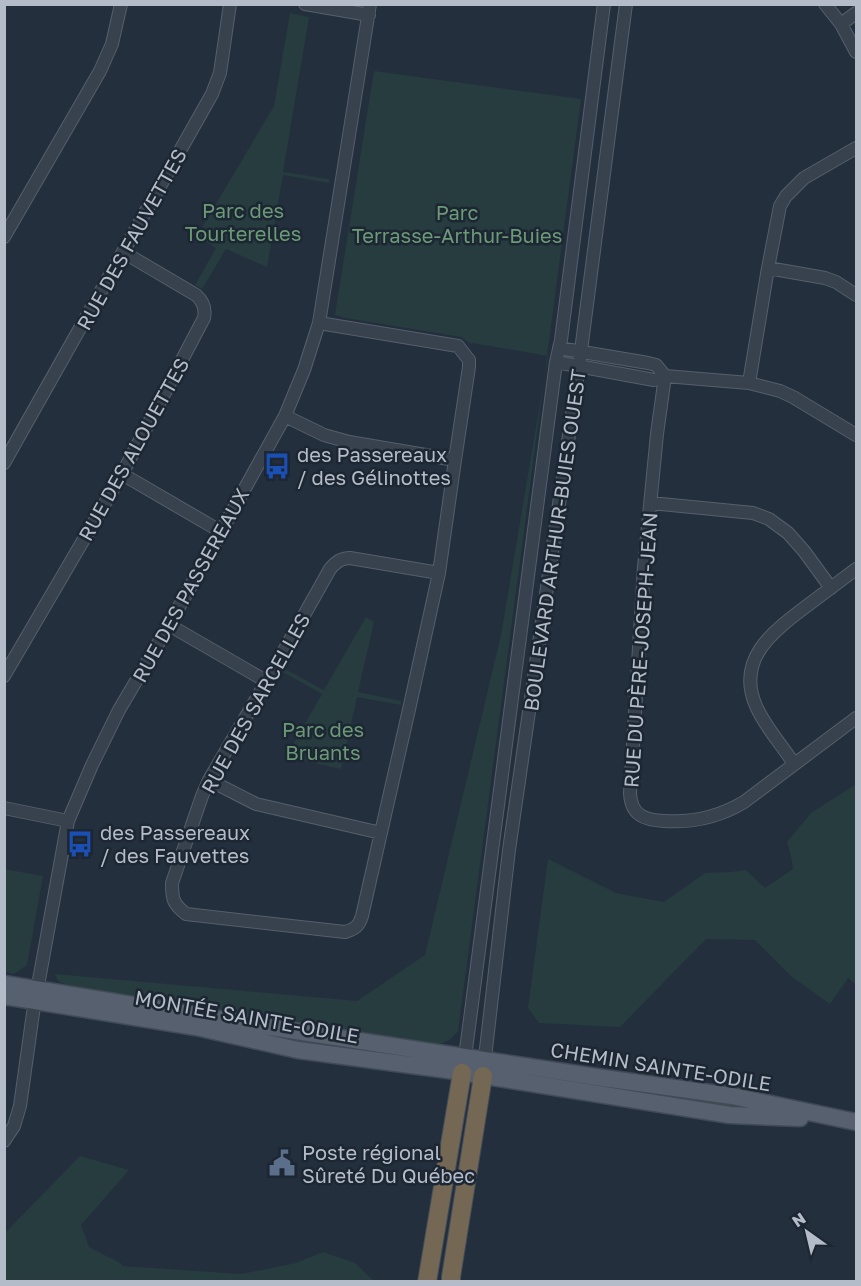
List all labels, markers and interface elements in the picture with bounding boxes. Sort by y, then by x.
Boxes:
street label: RUE DES FAUVETTES [71,144,191,334]
park label: Parc des Tourterelles [185,198,301,245]
park label: Parc Terrasse-Arthur-Buies [352,200,562,247]
street label: RUE DES ALOUETTES [73,353,193,545]
street label: BOULEVARD ARTHUR-BUIES OUEST [518,367,590,713]
place label: des Passereaux / des Gélinottes [297,442,451,489]
bus stop icon: des Passereaux / des Gélinottes [262,451,292,481]
street label: RUE DES PASSEREAUX [127,484,253,686]
street label: RUE DU PÈRE-JOSEPH-JEAN [618,511,662,789]
street label: RUE DES SARCELLES [195,609,315,797]
park label: Parc des Bruants [282,717,364,764]
place label: des Passereaux / des Fauvettes [100,820,250,867]
bus stop icon: des Passereaux / des Fauvettes [65,829,95,859]
street label: MONTÉE SAINTE-ODILE [133,984,361,1048]
street label: CHEMIN SAINTE-ODILE [549,1037,773,1095]
place label: Poste régional Sûreté Du Québec [302,1140,475,1187]
public building icon: Poste régional Sûreté Du Québec [267,1148,297,1178]
north arrow [777,1202,837,1262]
text: N [788,1208,809,1231]

